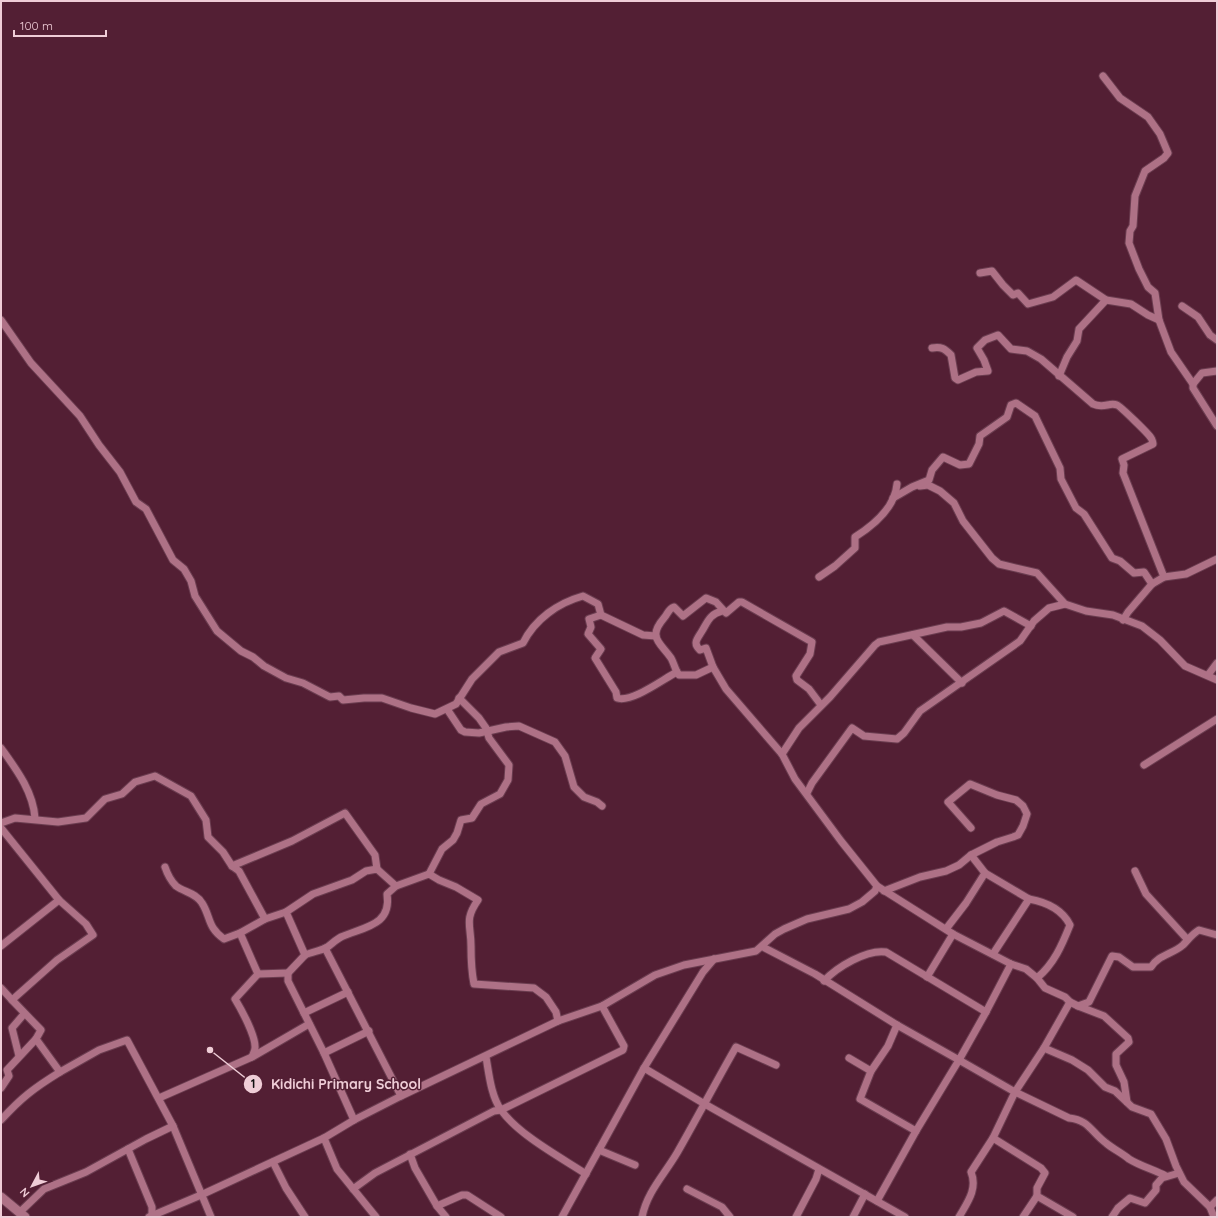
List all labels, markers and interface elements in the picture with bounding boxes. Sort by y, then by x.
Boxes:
scale bar [14,12,106,38]
text: 100 m [20,18,53,33]
callout: Kidichi Primary School [243,1071,429,1097]
text: Kidichi Primary School [271,1075,421,1093]
text: 1 [251,1076,255,1091]
north arrow [12,1166,52,1206]
text: N [17,1185,32,1200]

